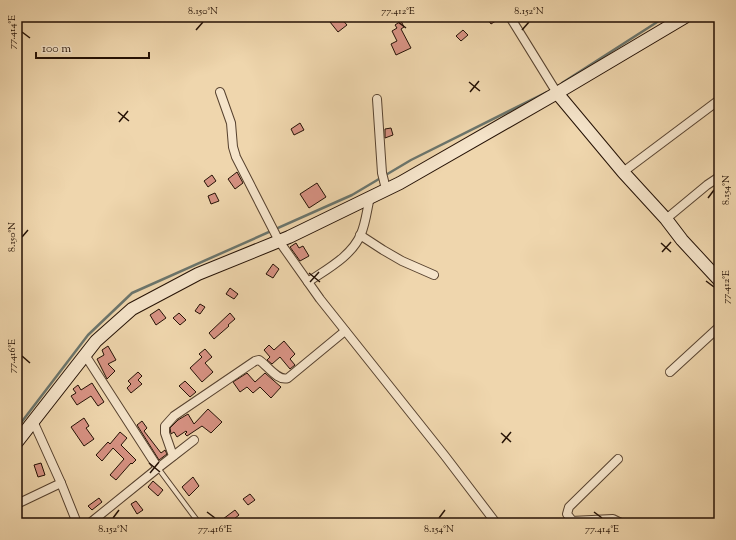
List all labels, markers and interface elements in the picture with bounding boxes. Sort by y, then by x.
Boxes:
text: 8.150°N [188,4,218,19]
text: 77.412°E [381,4,415,19]
text: 8.152°N [514,4,544,19]
text: 77.414°E [5,15,20,49]
scale bar [36,34,149,60]
text: 100 m [42,40,71,58]
text: 8.154°N [719,175,734,205]
text: 8.150°N [5,222,20,252]
text: 77.412°E [719,270,734,304]
text: 77.416°E [5,339,20,373]
text: 8.152°N [98,522,128,537]
text: 77.416°E [198,522,232,537]
text: 8.154°N [424,522,454,537]
text: 77.414°E [585,522,619,537]

